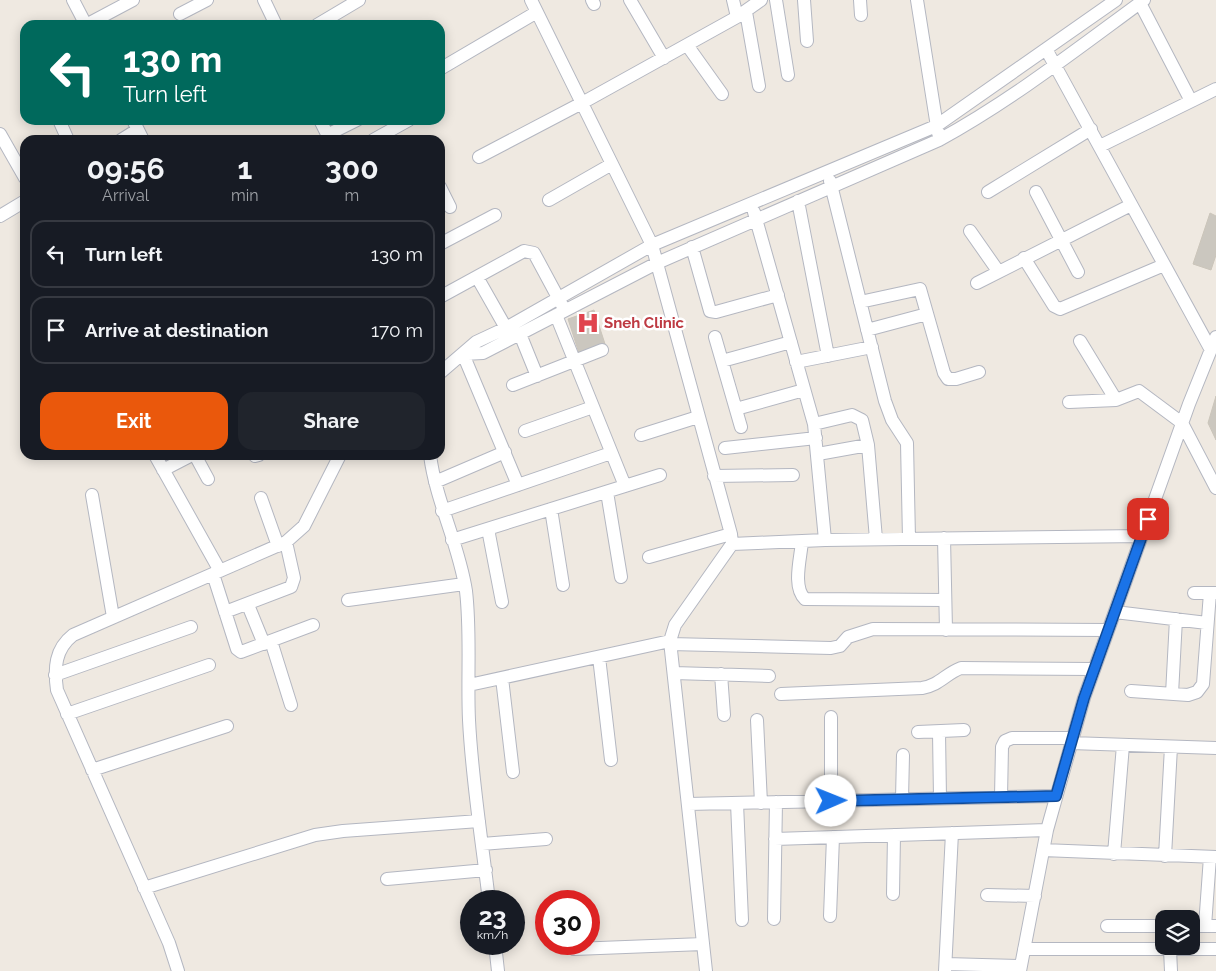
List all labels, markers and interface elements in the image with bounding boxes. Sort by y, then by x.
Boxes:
text: 130 m [123,39,222,80]
icon: left [40,40,105,105]
text: Turn left [123,81,207,107]
text: 09:56 [86,151,165,186]
text: 1 [237,151,252,186]
text: 300 [325,151,379,186]
text: Arrival [102,186,149,205]
text: min [231,186,259,205]
text: m [344,186,359,205]
icon: left [42,240,70,268]
text: Turn left [85,243,162,265]
text: 130 m [371,243,423,265]
hospital icon: Sneh Clinic [575,310,601,336]
place label: Sneh Clinic [604,314,685,332]
icon: arrive [42,316,70,344]
text: Arrive at destination [85,319,269,341]
text: 170 m [371,319,423,341]
button: Exit [40,392,228,450]
button: Share [238,392,425,450]
pin [1127,498,1169,540]
icon: arrive [1134,505,1162,533]
position arrow [804,774,856,826]
speed limit sign: 30 [535,890,600,955]
text: 23 [478,901,507,931]
map controls [1155,910,1200,955]
button: layers [1155,910,1200,955]
text: km/h [477,928,508,942]

